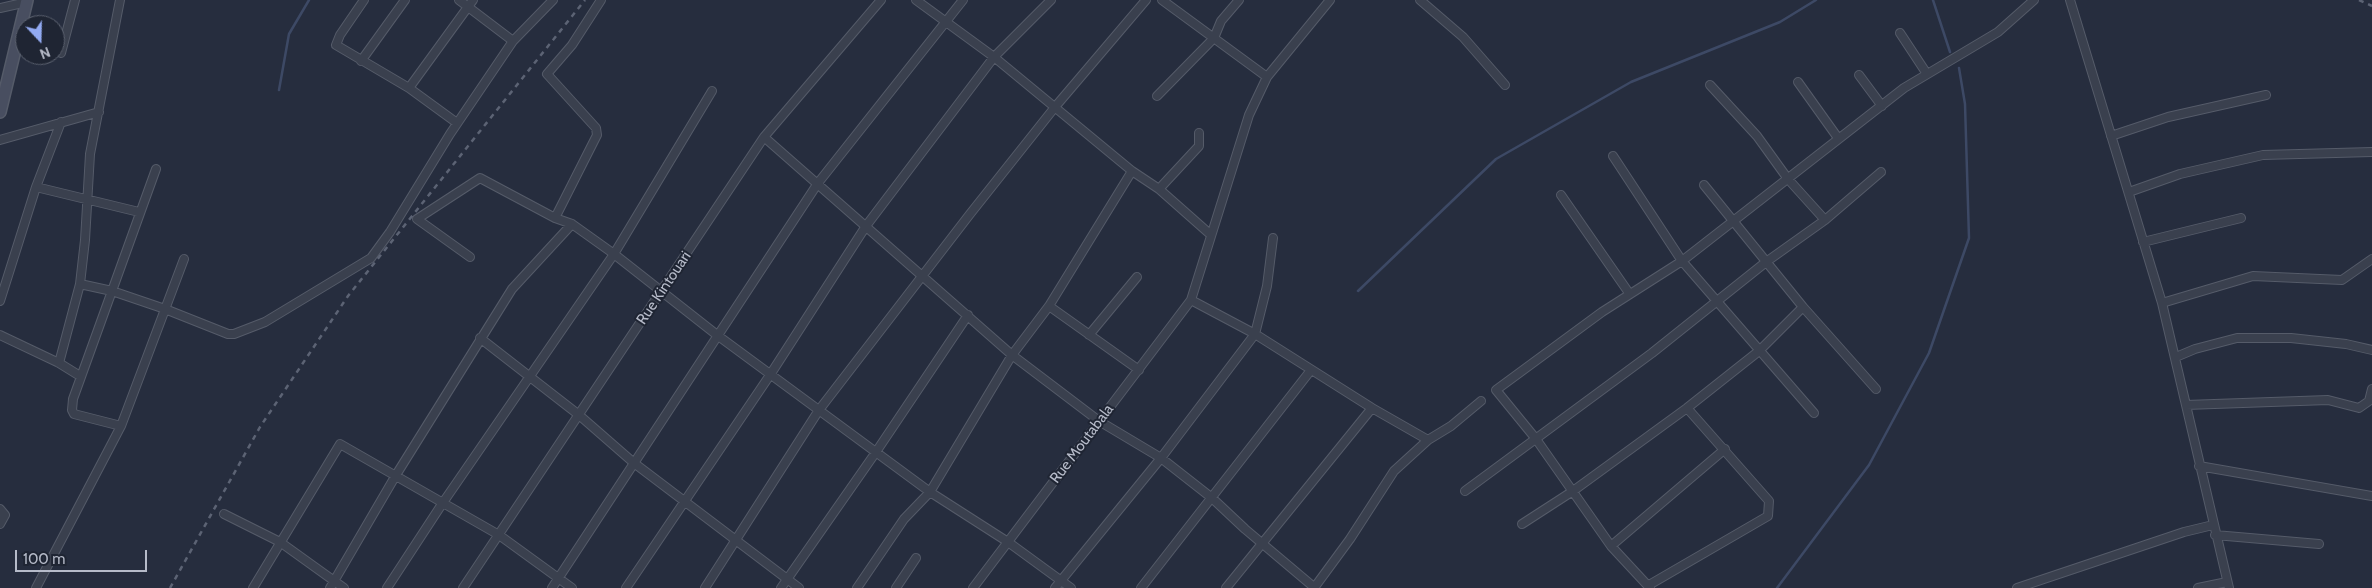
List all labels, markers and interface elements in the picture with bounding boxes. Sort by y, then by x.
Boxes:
north arrow [15,15,65,65]
text: N [37,43,53,63]
street label: Rue Kintouari [633,248,695,328]
street label: Rue Moutabala [1046,401,1118,487]
scale bar [18,540,150,572]
text: 100 m [23,550,65,568]

